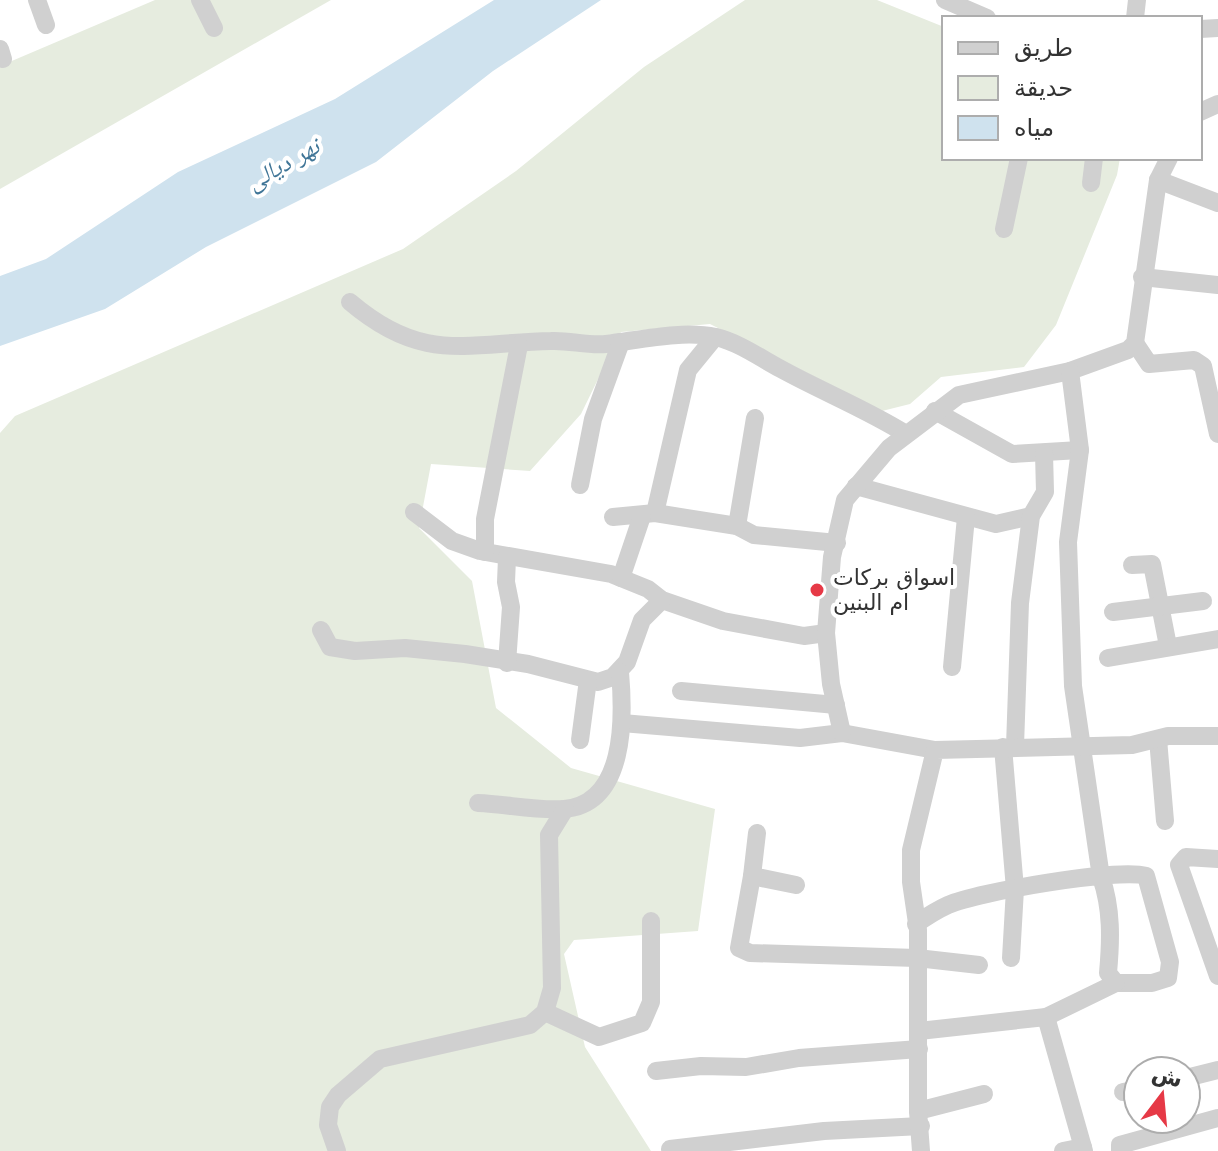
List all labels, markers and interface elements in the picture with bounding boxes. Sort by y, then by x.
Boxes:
legend [942,16,1202,160]
text: طريق [1014,34,1073,62]
text: حديقة [1014,74,1073,102]
text: مياه [1014,114,1054,142]
water label: نهر ديالى [242,130,328,197]
place label: اسواق بركات ام البنين [833,565,955,615]
marker: اسواق بركات ام البنين [808,581,826,599]
north arrow [1122,1055,1202,1135]
text: ش [1149,1060,1185,1092]

